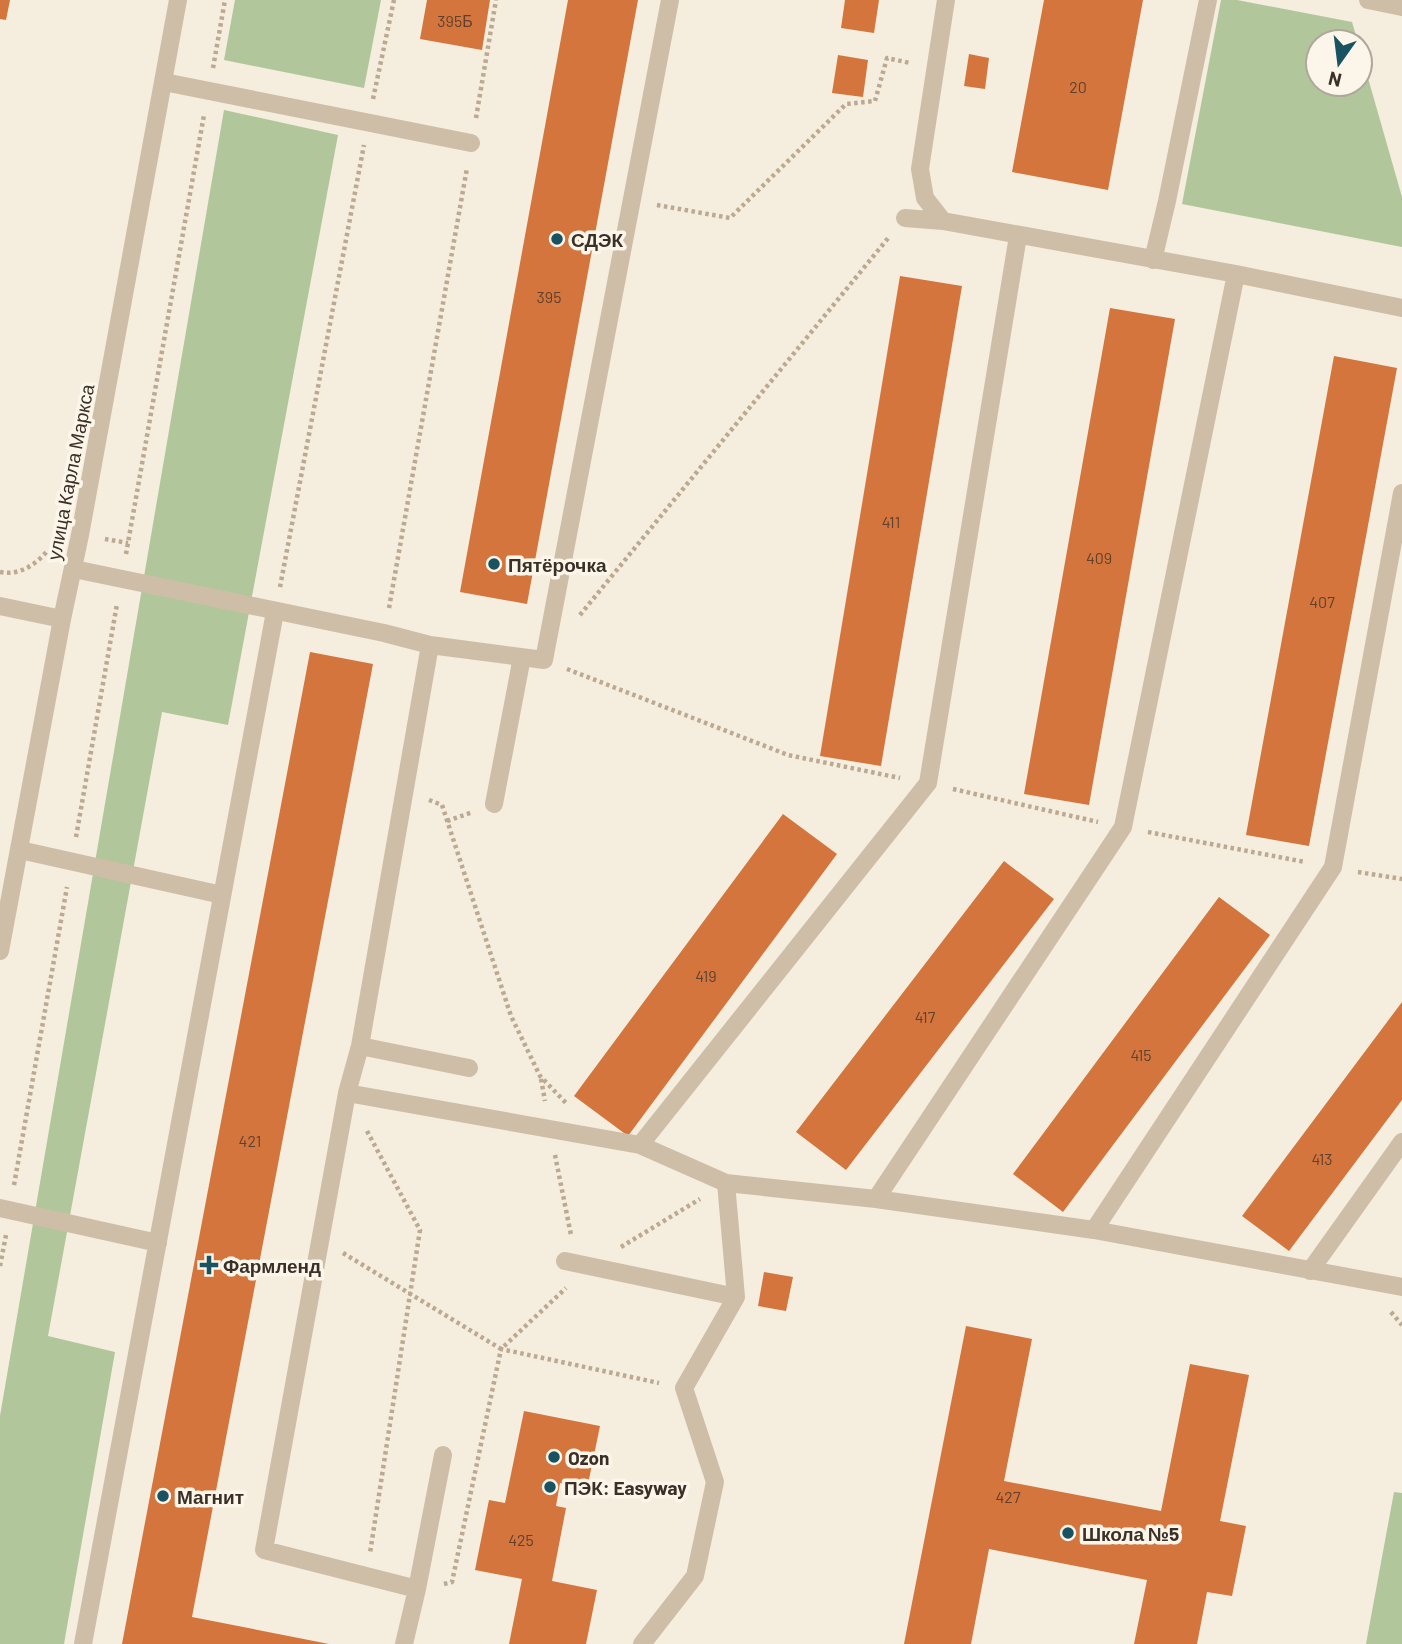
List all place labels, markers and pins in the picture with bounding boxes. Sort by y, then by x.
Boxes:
place label: СДЭК [571,228,624,251]
marker: СДЭК [549,231,565,247]
place label: Пятёрочка [508,553,607,576]
marker: Пятёрочка [486,556,502,572]
place label: Фармленд [223,1254,321,1277]
marker: Фармленд [201,1257,217,1273]
place label: Ozon [568,1446,610,1469]
marker: Ozon [546,1449,562,1465]
place label: ПЭК: Easyway [564,1476,687,1499]
marker: ПЭК: Easyway [542,1479,558,1495]
place label: Магнит [177,1485,244,1508]
marker: Магнит [155,1488,171,1504]
place label: Школа №5 [1082,1522,1179,1545]
marker: Школа №5 [1060,1525,1076,1541]

